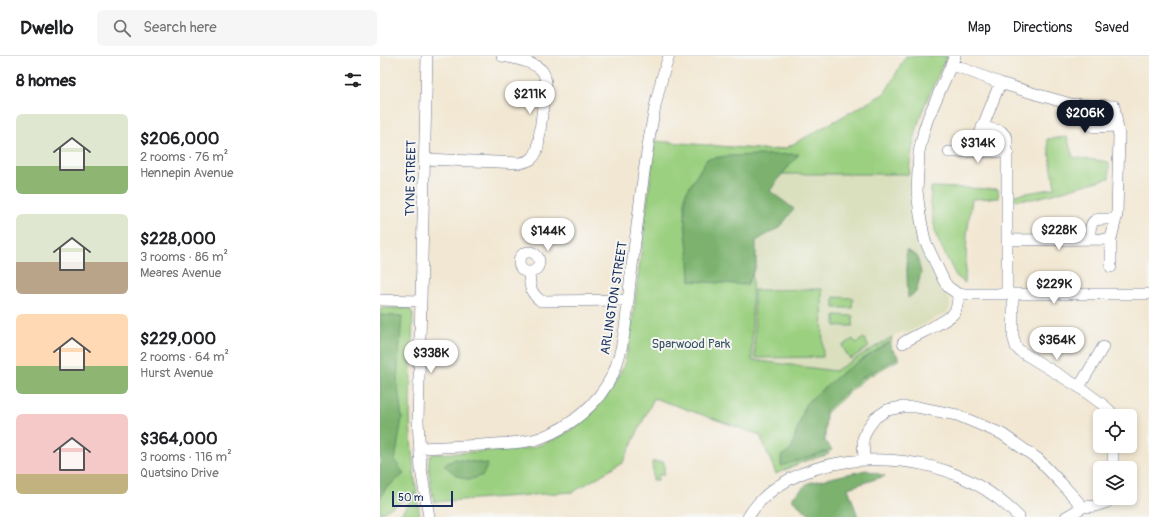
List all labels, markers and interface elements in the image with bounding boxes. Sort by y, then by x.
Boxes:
search box [97,10,377,46]
text: Dwello [20,16,73,40]
icon: search [111,17,133,39]
text: Search here [143,18,217,37]
text: Map [968,19,991,36]
text: Directions [1013,19,1072,36]
text: Saved [1094,19,1129,36]
icon: filters [342,69,364,91]
text: 8 homes [16,70,76,91]
pin: $211K [502,81,558,115]
text: $211K [514,86,546,102]
pin: $206K [1057,100,1113,134]
text: $206K [1066,105,1104,121]
text: $206,000 [140,128,219,149]
icon: home [48,130,96,178]
pin: $314K [950,130,1006,164]
text: $314K [961,135,995,151]
street label: TYNE STREET [402,140,420,216]
text: 2 rooms · 76 m² [140,149,228,165]
text: Hennepin Avenue [140,165,233,181]
pin: $228K [1031,217,1087,251]
pin: $144K [520,218,576,252]
text: $228K [1041,222,1077,238]
text: $144K [530,223,566,239]
text: $228,000 [140,228,216,249]
icon: home [48,230,96,278]
street label: ARLINGTON STREET [597,240,631,356]
text: 3 rooms · 86 m² [140,249,228,265]
text: Meares Avenue [140,265,221,281]
pin: $229K [1026,271,1082,305]
text: $229K [1036,276,1072,292]
pin: $364K [1029,327,1085,361]
text: $229,000 [140,328,216,349]
icon: home [48,330,96,378]
text: $364K [1038,332,1076,348]
park label: Sparwood Park [651,336,731,352]
pin: $338K [403,340,459,374]
text: $338K [413,345,449,361]
text: 2 rooms · 64 m² [140,349,229,365]
text: Hurst Avenue [140,365,213,381]
map controls [1093,409,1137,505]
button: locate [1093,409,1137,453]
text: $364,000 [140,428,218,449]
icon: home [48,430,96,478]
text: 3 rooms · 116 m² [140,449,232,465]
button: layers [1093,461,1137,505]
text: Quatsino Drive [140,465,219,481]
scale bar [392,489,453,508]
text: 50 m [398,491,424,504]

